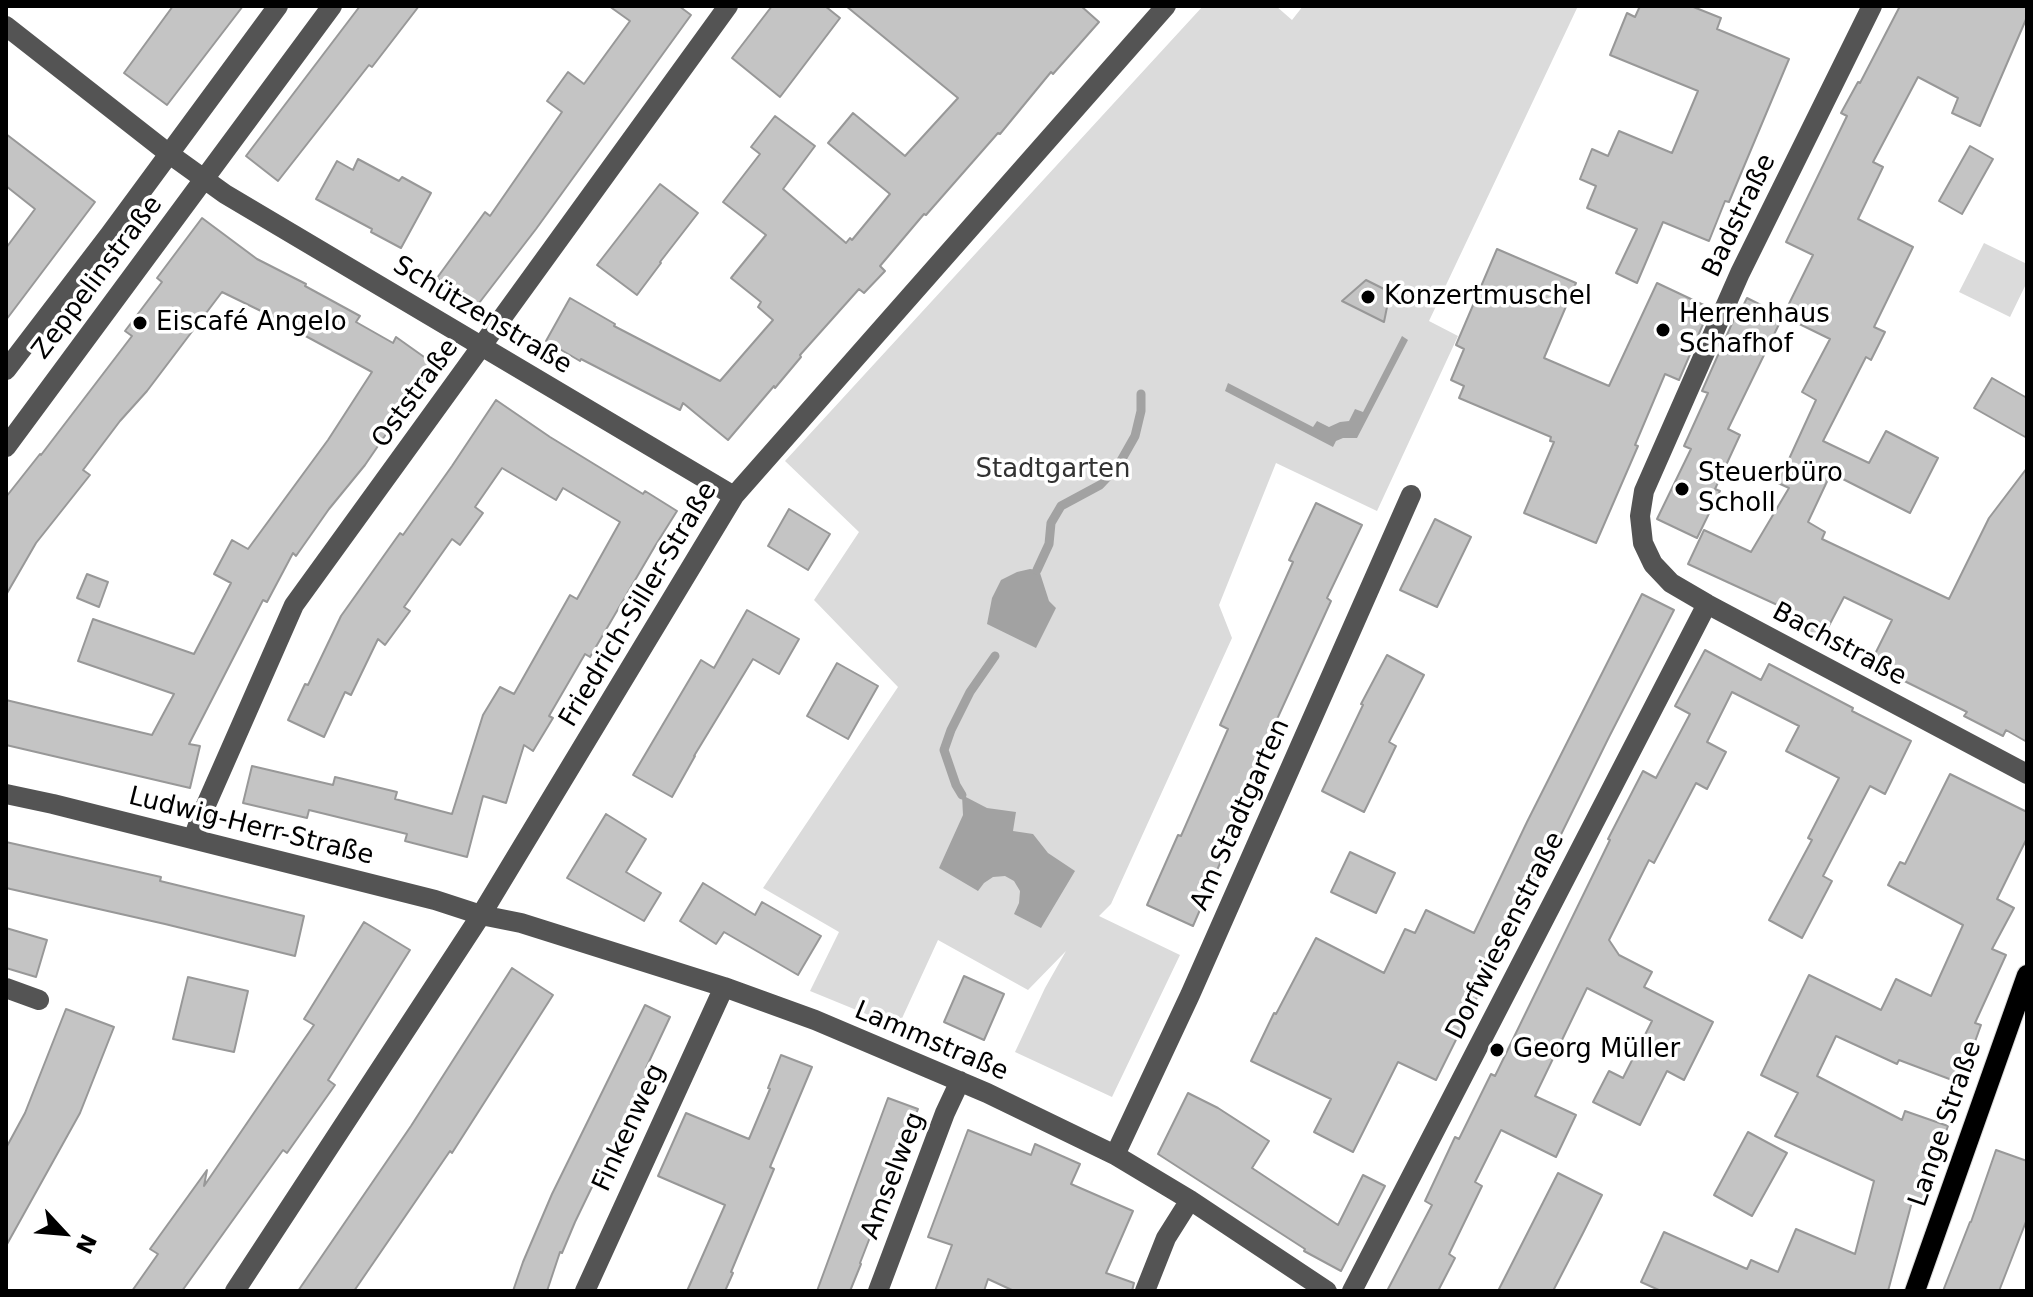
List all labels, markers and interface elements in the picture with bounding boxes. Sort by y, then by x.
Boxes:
street label: Badstraße [1697,149,1783,283]
street label: Zeppelinstraße [26,190,170,366]
street label: Schützenstraße [387,250,577,382]
place label: Konzertmuschel [1384,281,1592,313]
marker: Konzertmuschel [1359,288,1377,306]
place label: Herrenhaus Schafhof [1679,299,1830,360]
place label: Eiscafé Angelo [156,307,347,339]
marker: Eiscafé Angelo [131,314,149,332]
marker: Herrenhaus Schafhof [1654,321,1672,339]
street label: Oststraße [366,333,466,455]
park label: Stadtgarten [975,454,1131,486]
place label: Steuerbüro Scholl [1698,458,1843,520]
street label: Friedrich-Siller-Straße [554,477,724,733]
marker: Steuerbüro Scholl [1673,480,1691,498]
street label: Bachstraße [1767,597,1911,693]
street label: Am Stadtgarten [1185,714,1297,916]
street label: Ludwig-Herr-Straße [125,781,377,873]
street label: Dorfwiesenstraße [1440,827,1572,1045]
street label: Lammstraße [850,996,1012,1088]
place label: Georg Müller [1513,1034,1680,1066]
street label: Lange Straße [1903,1037,1989,1211]
marker: Georg Müller [1488,1041,1506,1059]
street label: Finkenweg [587,1059,673,1197]
street label: Amselweg [855,1108,933,1244]
north arrow [24,1193,104,1273]
text: N [71,1230,101,1257]

